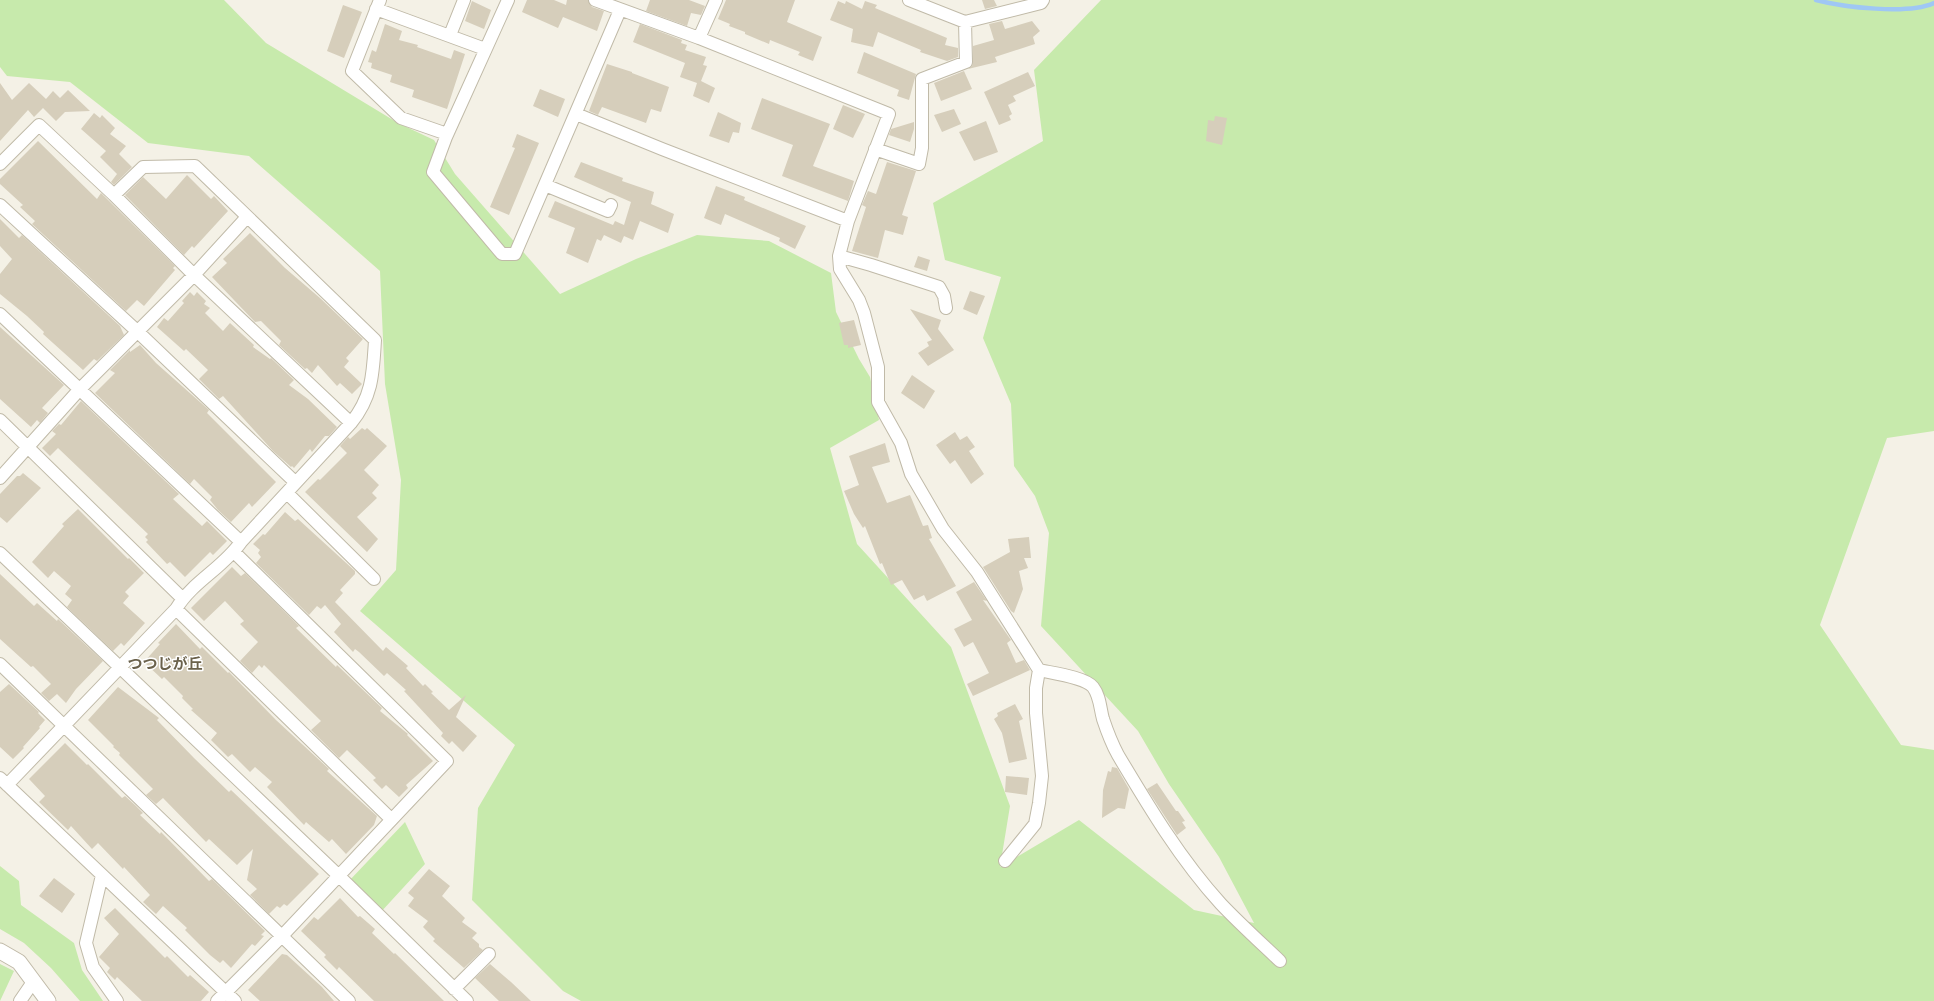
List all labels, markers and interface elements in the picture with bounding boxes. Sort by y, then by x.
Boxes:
district label: つつじが丘 [127,653,203,674]

